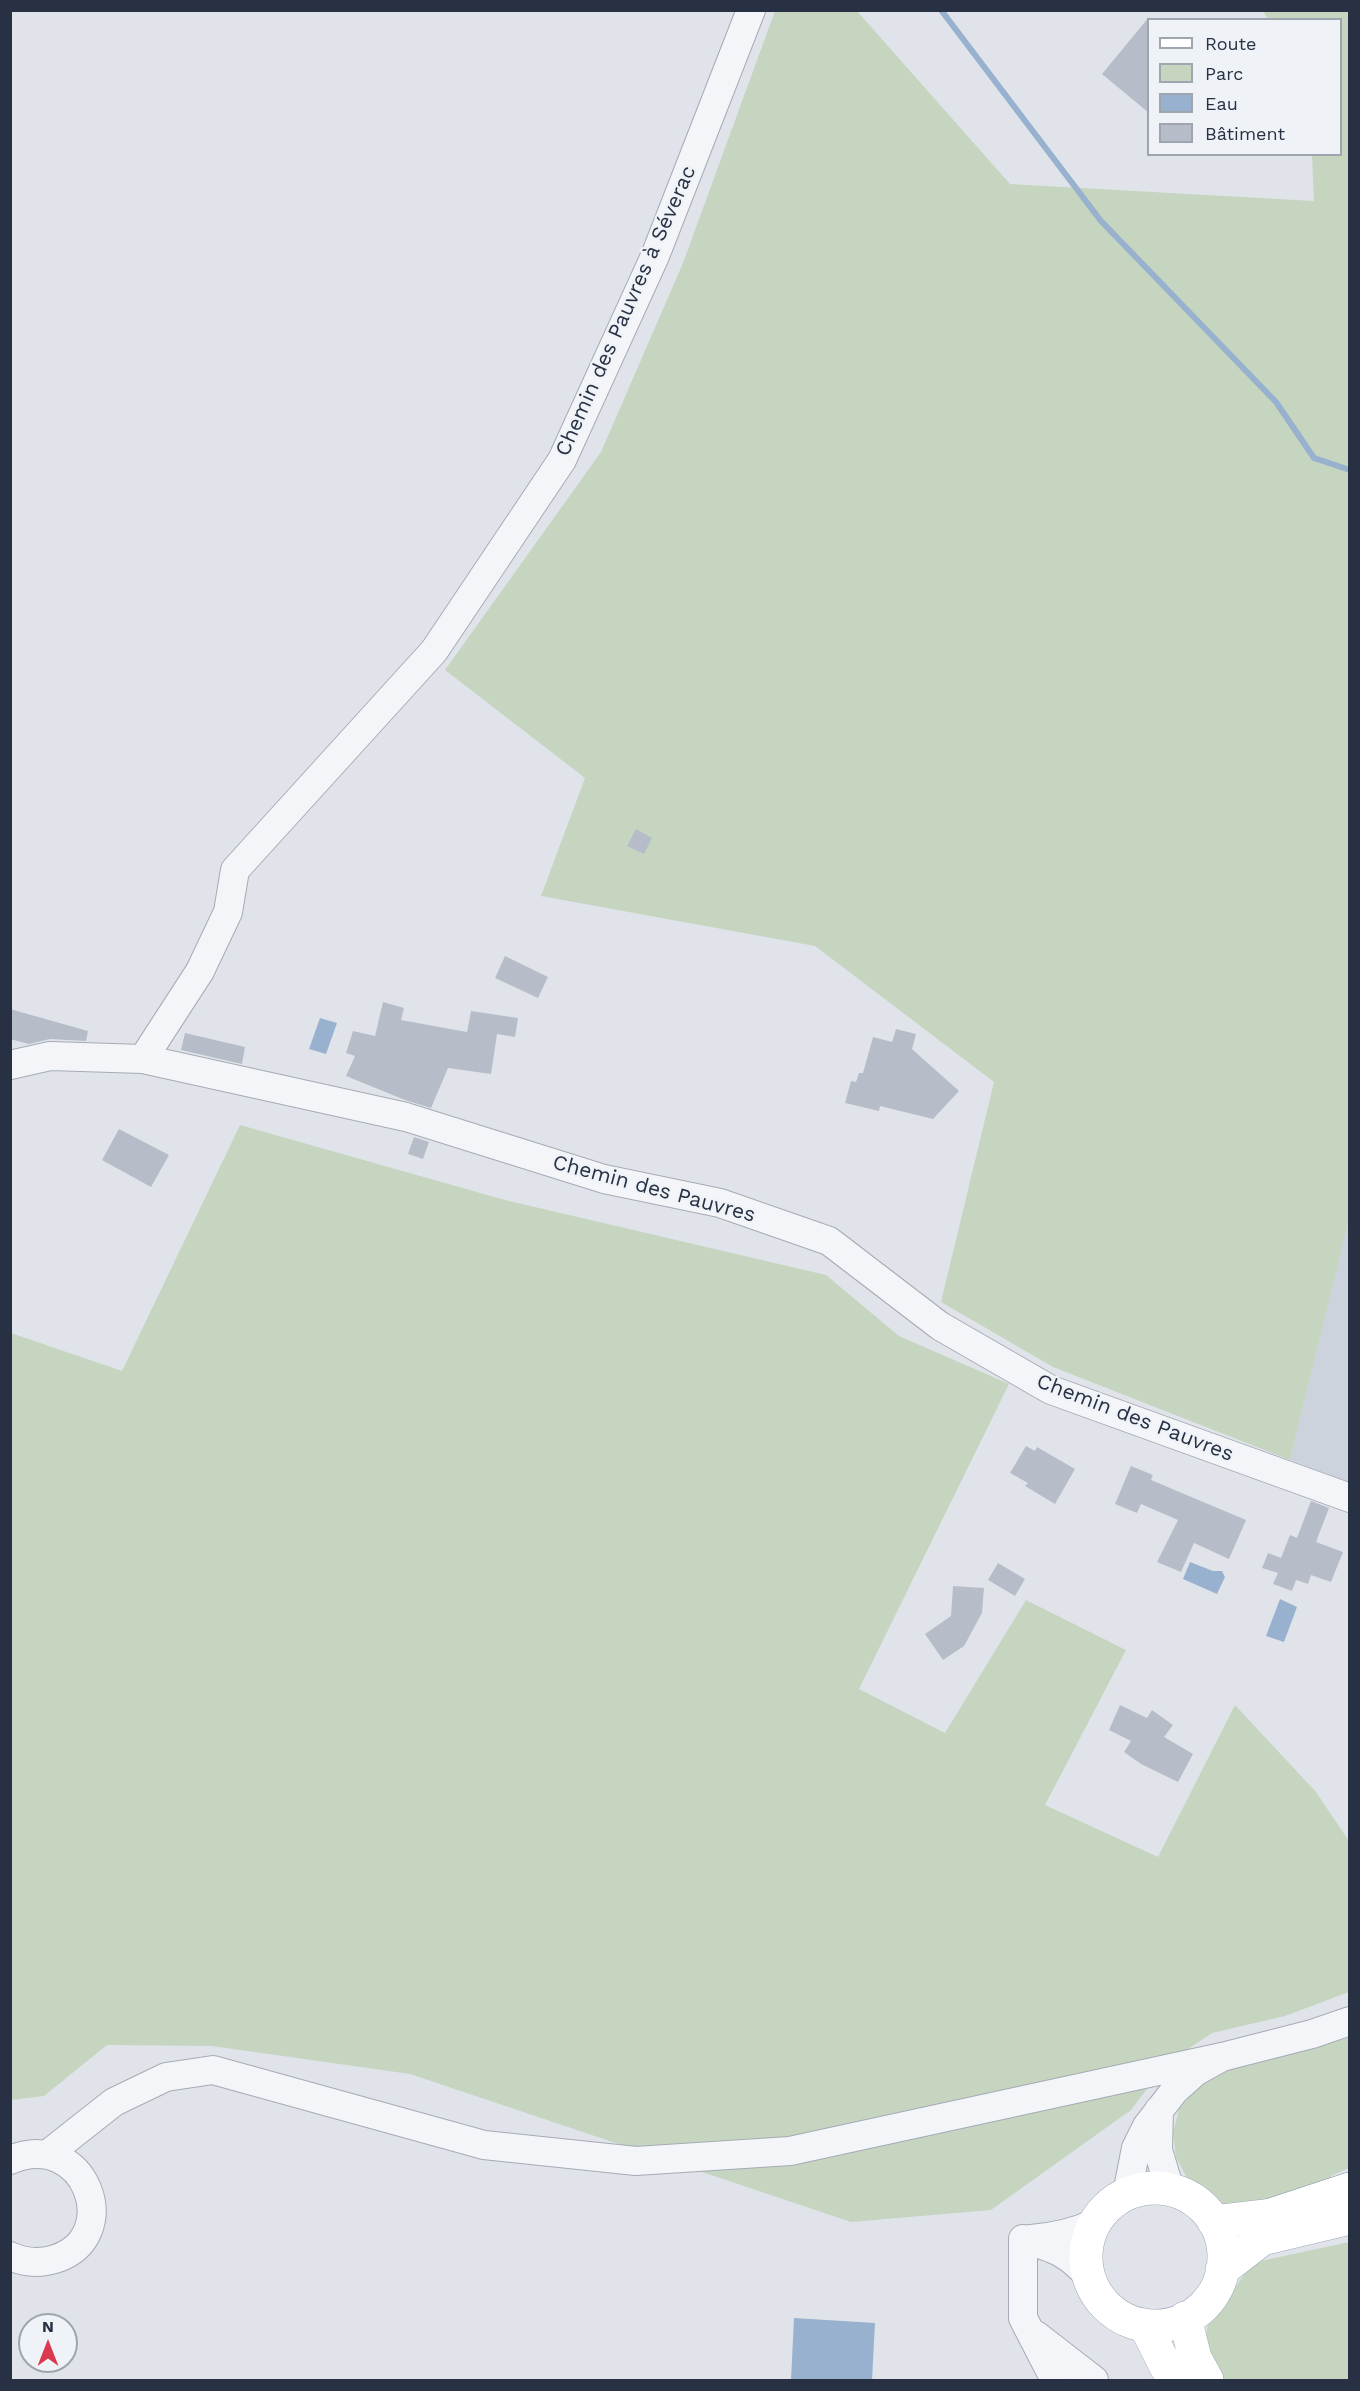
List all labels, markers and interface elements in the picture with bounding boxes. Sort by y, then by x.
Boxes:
legend [1147,18,1342,156]
text: Route [1205,33,1257,54]
text: Parc [1205,63,1243,84]
text: Eau [1205,93,1238,114]
text: Bâtiment [1205,123,1285,144]
street label: Chemin des Pauvres à Séverac [550,162,702,460]
street label: Chemin des Pauvres [550,1150,758,1228]
street label: Chemin des Pauvres [1033,1369,1237,1467]
north arrow [18,2313,78,2373]
text: N [42,2317,54,2336]

